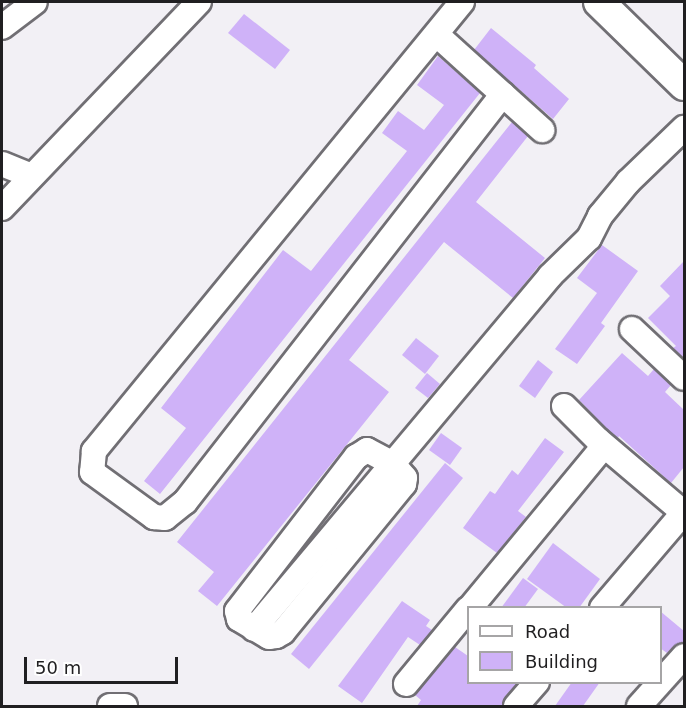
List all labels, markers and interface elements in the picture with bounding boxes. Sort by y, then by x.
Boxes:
legend [467,606,662,684]
text: Road [525,621,570,642]
scale bar [27,645,182,683]
text: Building [525,651,598,672]
text: 50 m [35,657,81,678]

